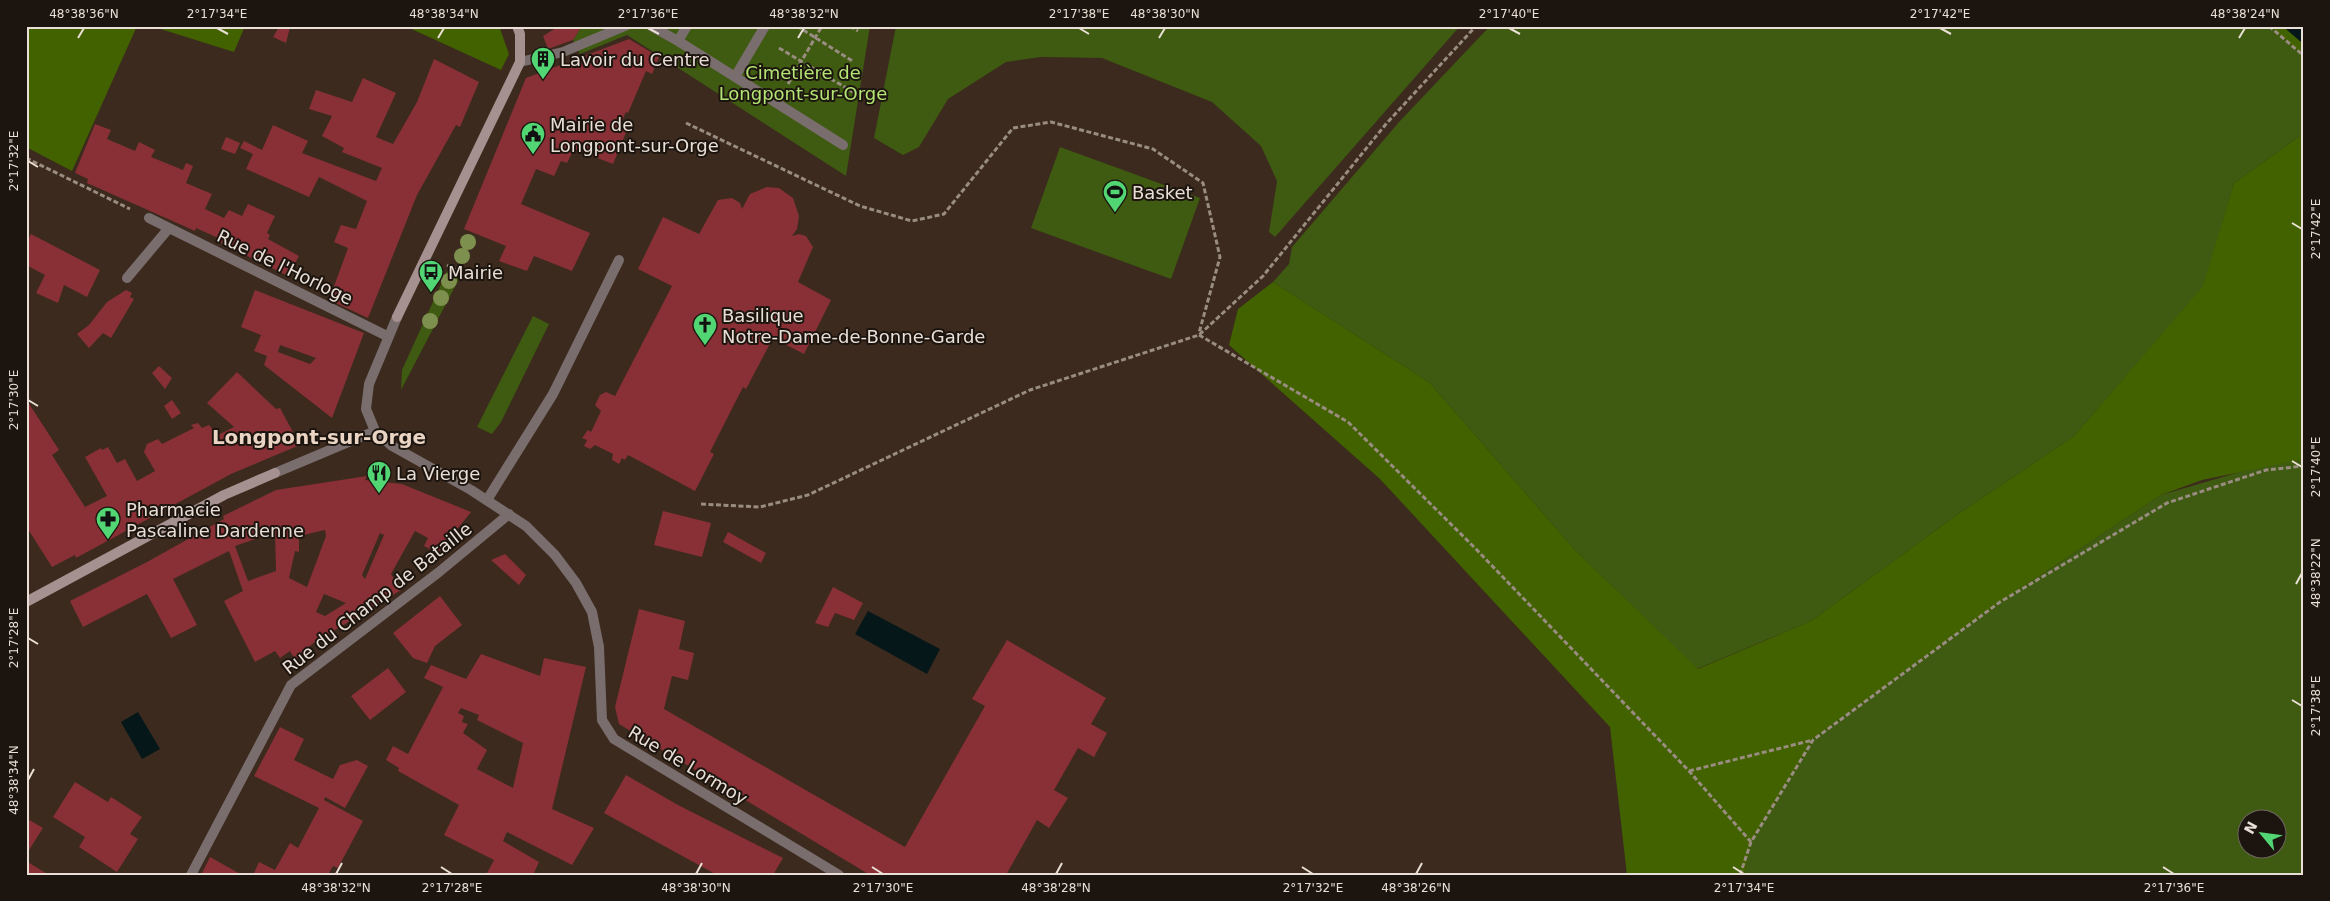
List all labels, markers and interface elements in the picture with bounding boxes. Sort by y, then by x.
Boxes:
text: 48°38'36"N [49,7,119,21]
text: 2°17'34"E [187,7,247,21]
text: 48°38'34"N [409,7,479,21]
text: 2°17'36"E [618,7,678,21]
text: 48°38'32"N [769,7,839,21]
text: 2°17'38"E [1049,7,1109,21]
text: 48°38'30"N [1130,7,1200,21]
text: 2°17'40"E [1479,7,1539,21]
text: 2°17'42"E [1910,7,1970,21]
text: 48°38'24"N [2210,7,2280,21]
building icon: Lavoir du Centre [530,46,556,80]
place label: Lavoir du Centre [560,49,710,70]
park label: Cimetière de Longpont-sur-Orge [719,62,887,104]
place label: Mairie de Longpont-sur-Orge [550,114,719,156]
public building icon: Mairie de Longpont-sur-Orge [520,121,546,155]
text: 2°17'32"E [7,131,21,191]
sports icon: Basket [1102,179,1128,213]
place label: Basket [1132,182,1193,203]
text: 2°17'42"E [2309,199,2323,259]
street label: Rue de l'Horloge [214,225,356,309]
bus stop icon: Mairie [418,259,444,293]
place label: Mairie [448,262,503,283]
place label: Basilique Notre-Dame-de-Bonne-Garde [722,305,985,347]
church icon: Basilique Notre-Dame-de-Bonne-Garde [692,312,718,346]
text: 2°17'30"E [7,370,21,430]
district label: Longpont-sur-Orge [212,425,426,449]
text: 2°17'40"E [2309,437,2323,497]
restaurant icon: La Vierge [366,460,392,494]
place label: La Vierge [396,463,480,484]
place label: Pharmacie Pascaline Dardenne [126,499,304,541]
pharmacy icon: Pharmacie Pascaline Dardenne [95,506,121,540]
street label: Rue du Champ de Bataille [278,518,476,678]
text: 48°38'22"N [2309,538,2323,608]
text: 2°17'28"E [7,608,21,668]
text: 2°17'38"E [2309,676,2323,736]
street label: Rue de Lormoy [625,721,752,809]
text: 48°38'34"N [7,745,21,815]
north arrow [2238,808,2288,858]
text: N [2241,819,2260,837]
text: 48°38'32"N [301,881,371,895]
text: 2°17'28"E [422,881,482,895]
text: 48°38'30"N [661,881,731,895]
text: 2°17'30"E [853,881,913,895]
text: 48°38'28"N [1021,881,1091,895]
text: 2°17'32"E [1283,881,1343,895]
text: 48°38'26"N [1381,881,1451,895]
text: 2°17'34"E [1714,881,1774,895]
text: 2°17'36"E [2144,881,2204,895]

